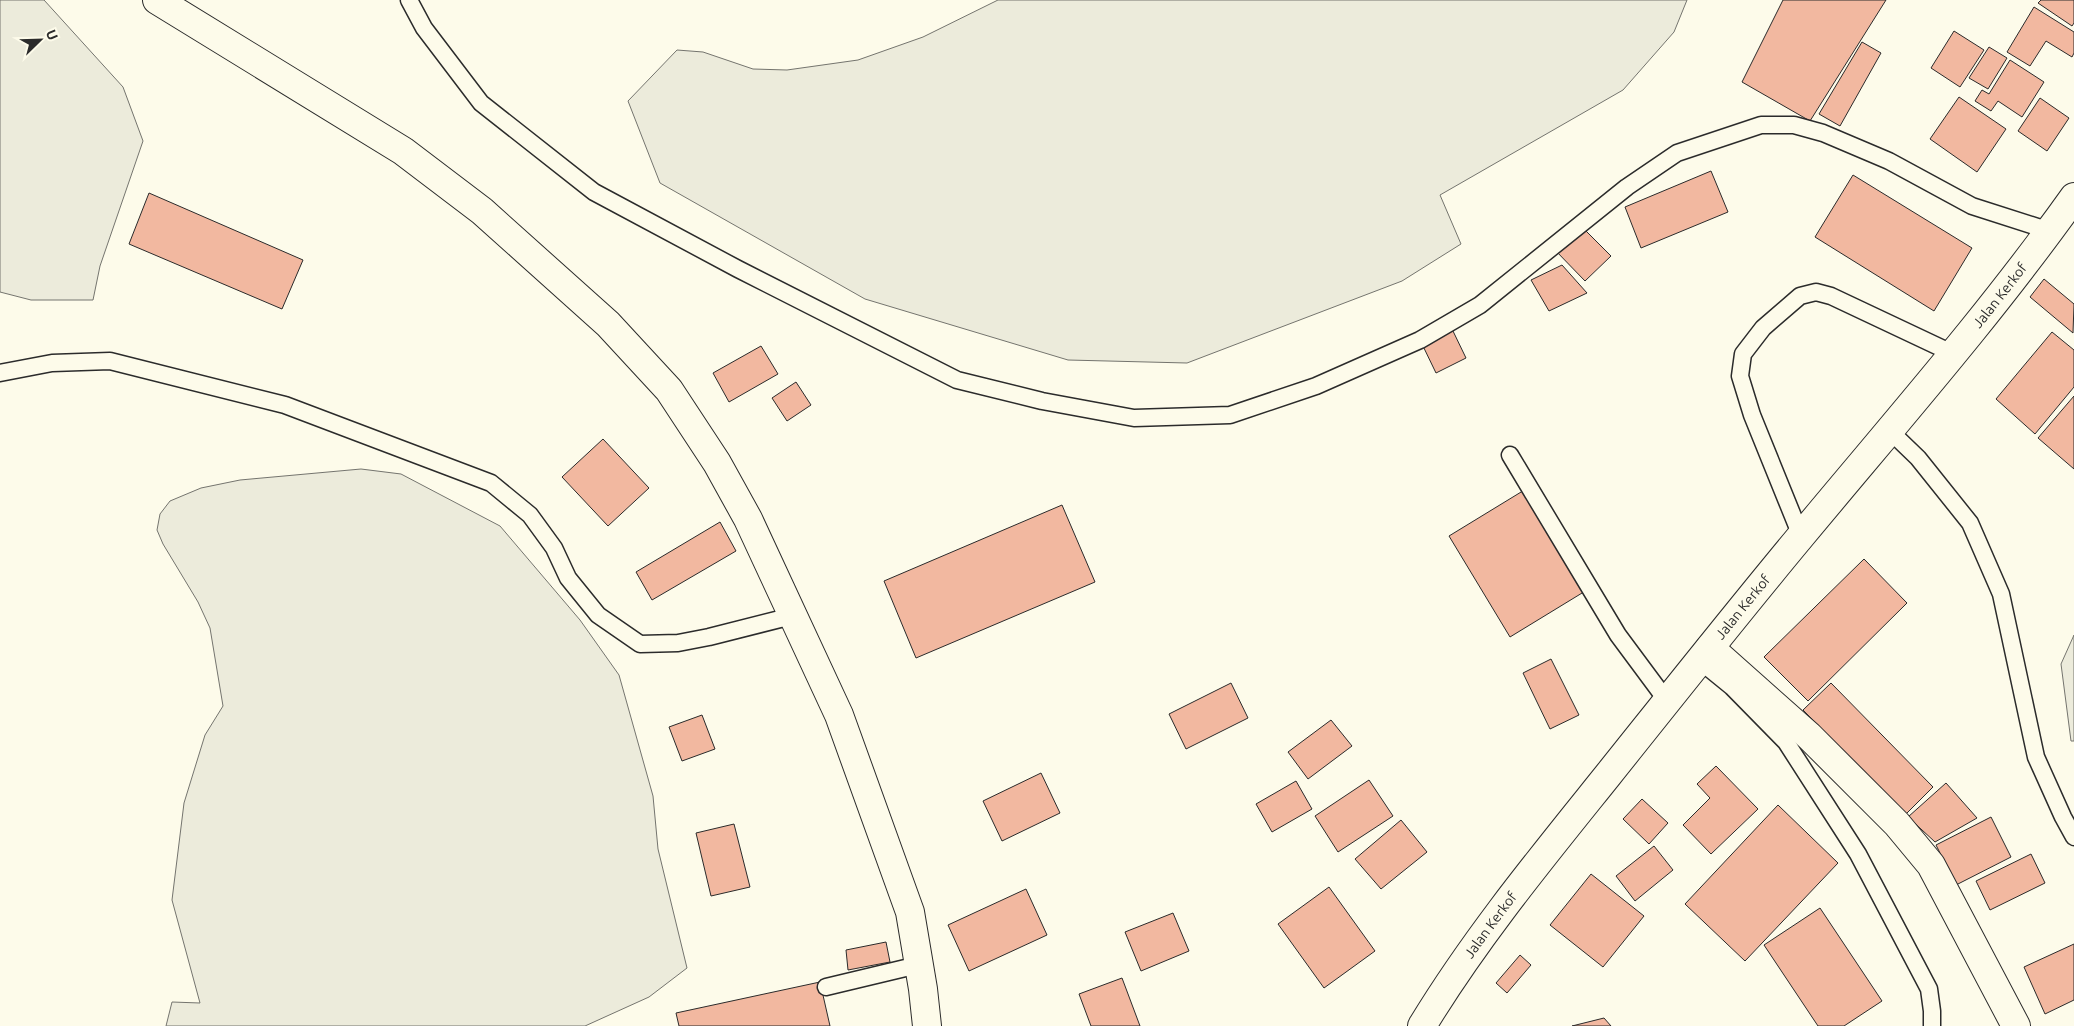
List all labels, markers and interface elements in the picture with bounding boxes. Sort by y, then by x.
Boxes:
north arrow [15,15,65,65]
text: U [43,27,61,43]
street label: Jalan Kerkof [1969,259,2031,331]
street label: Jalan Kerkof [1712,571,1774,642]
street label: Jalan Kerkof [1461,888,1520,961]

